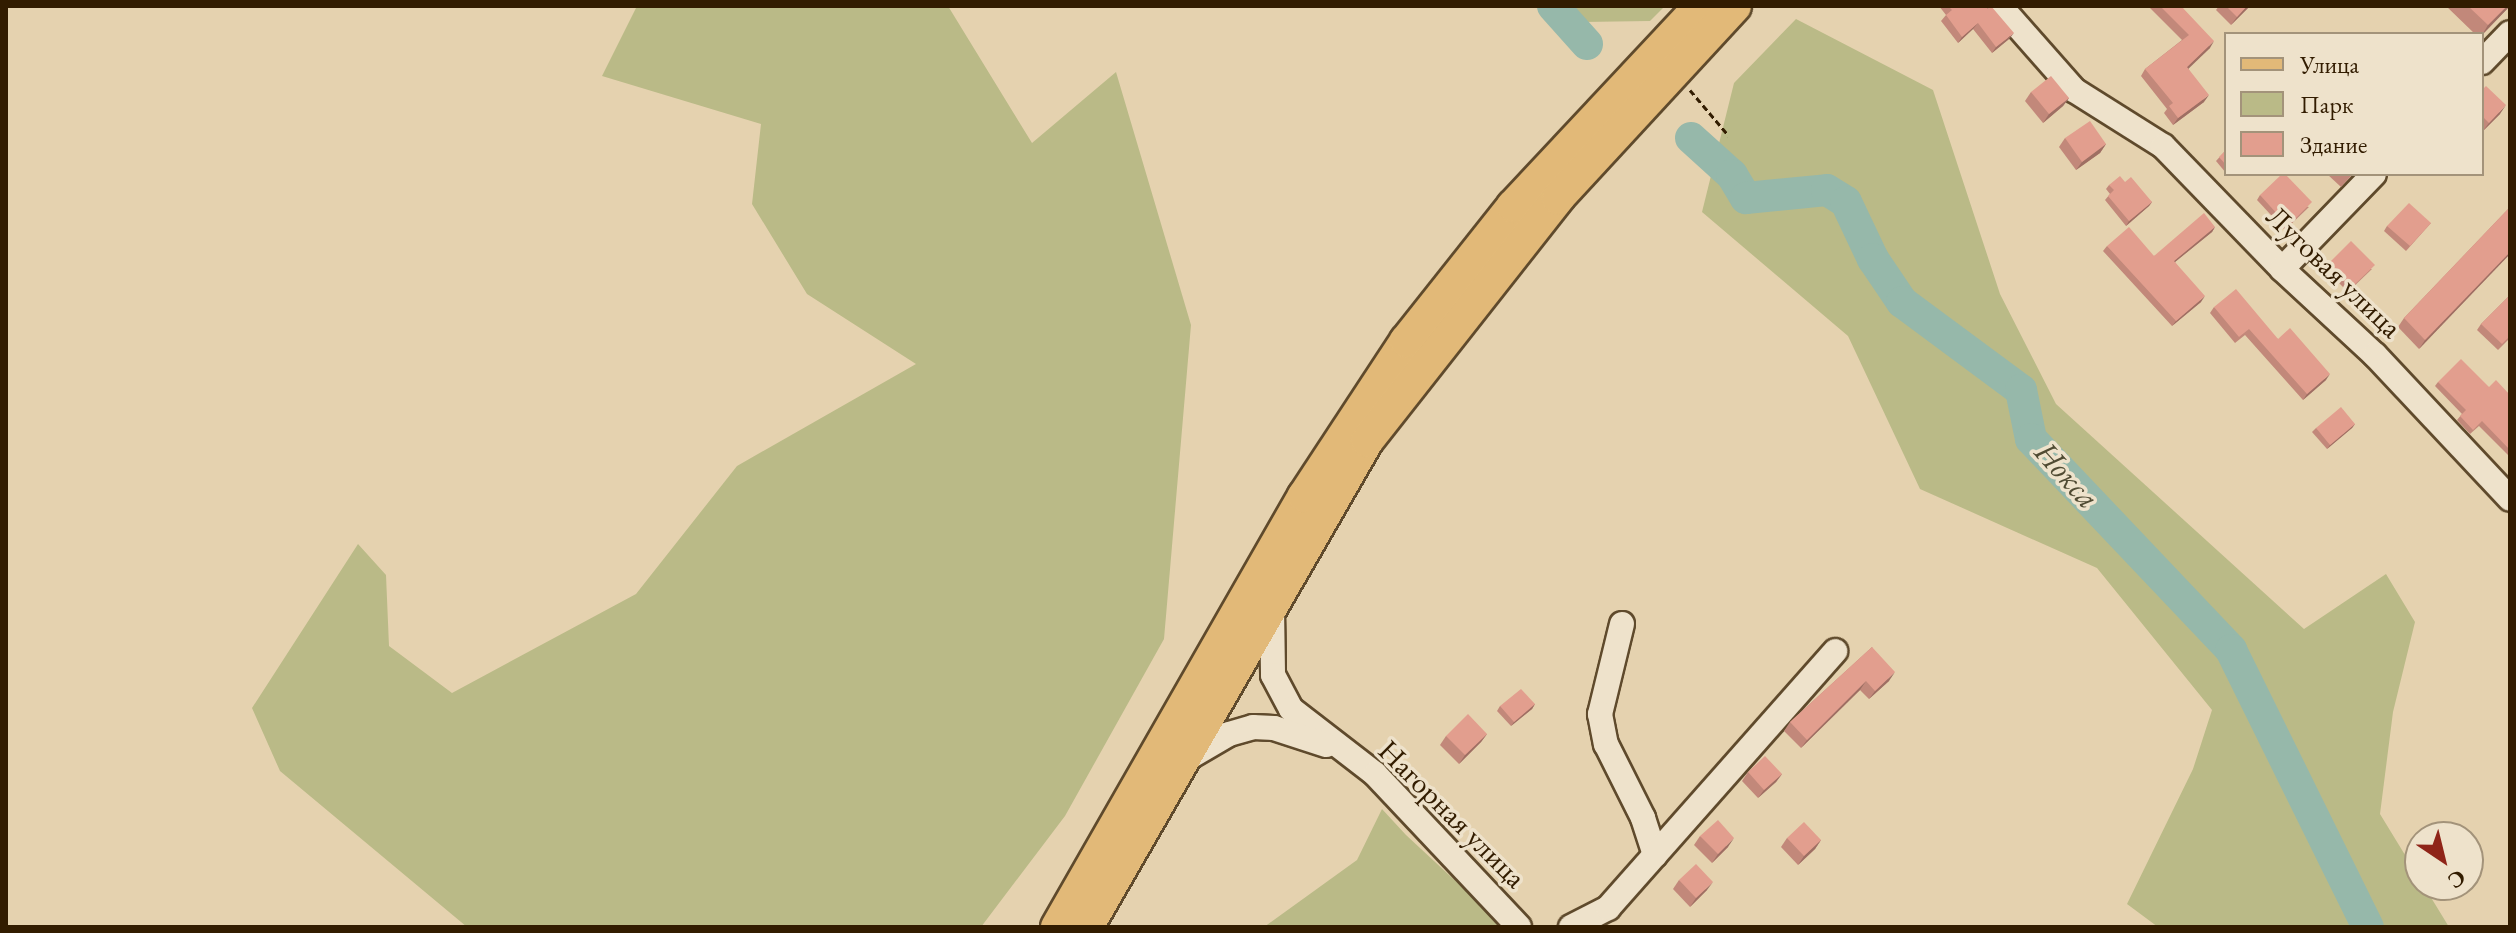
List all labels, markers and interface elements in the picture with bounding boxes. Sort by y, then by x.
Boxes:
legend [2224,32,2484,176]
text: Улица [2300,49,2359,80]
text: Парк [2300,89,2353,120]
text: Здание [2300,129,2367,160]
street label: Луговая улица [2259,199,2409,345]
water label: Нокса [2027,433,2107,517]
street label: Нагорная улица [1371,733,1533,895]
north arrow [2404,821,2484,901]
text: С [2442,863,2472,896]

